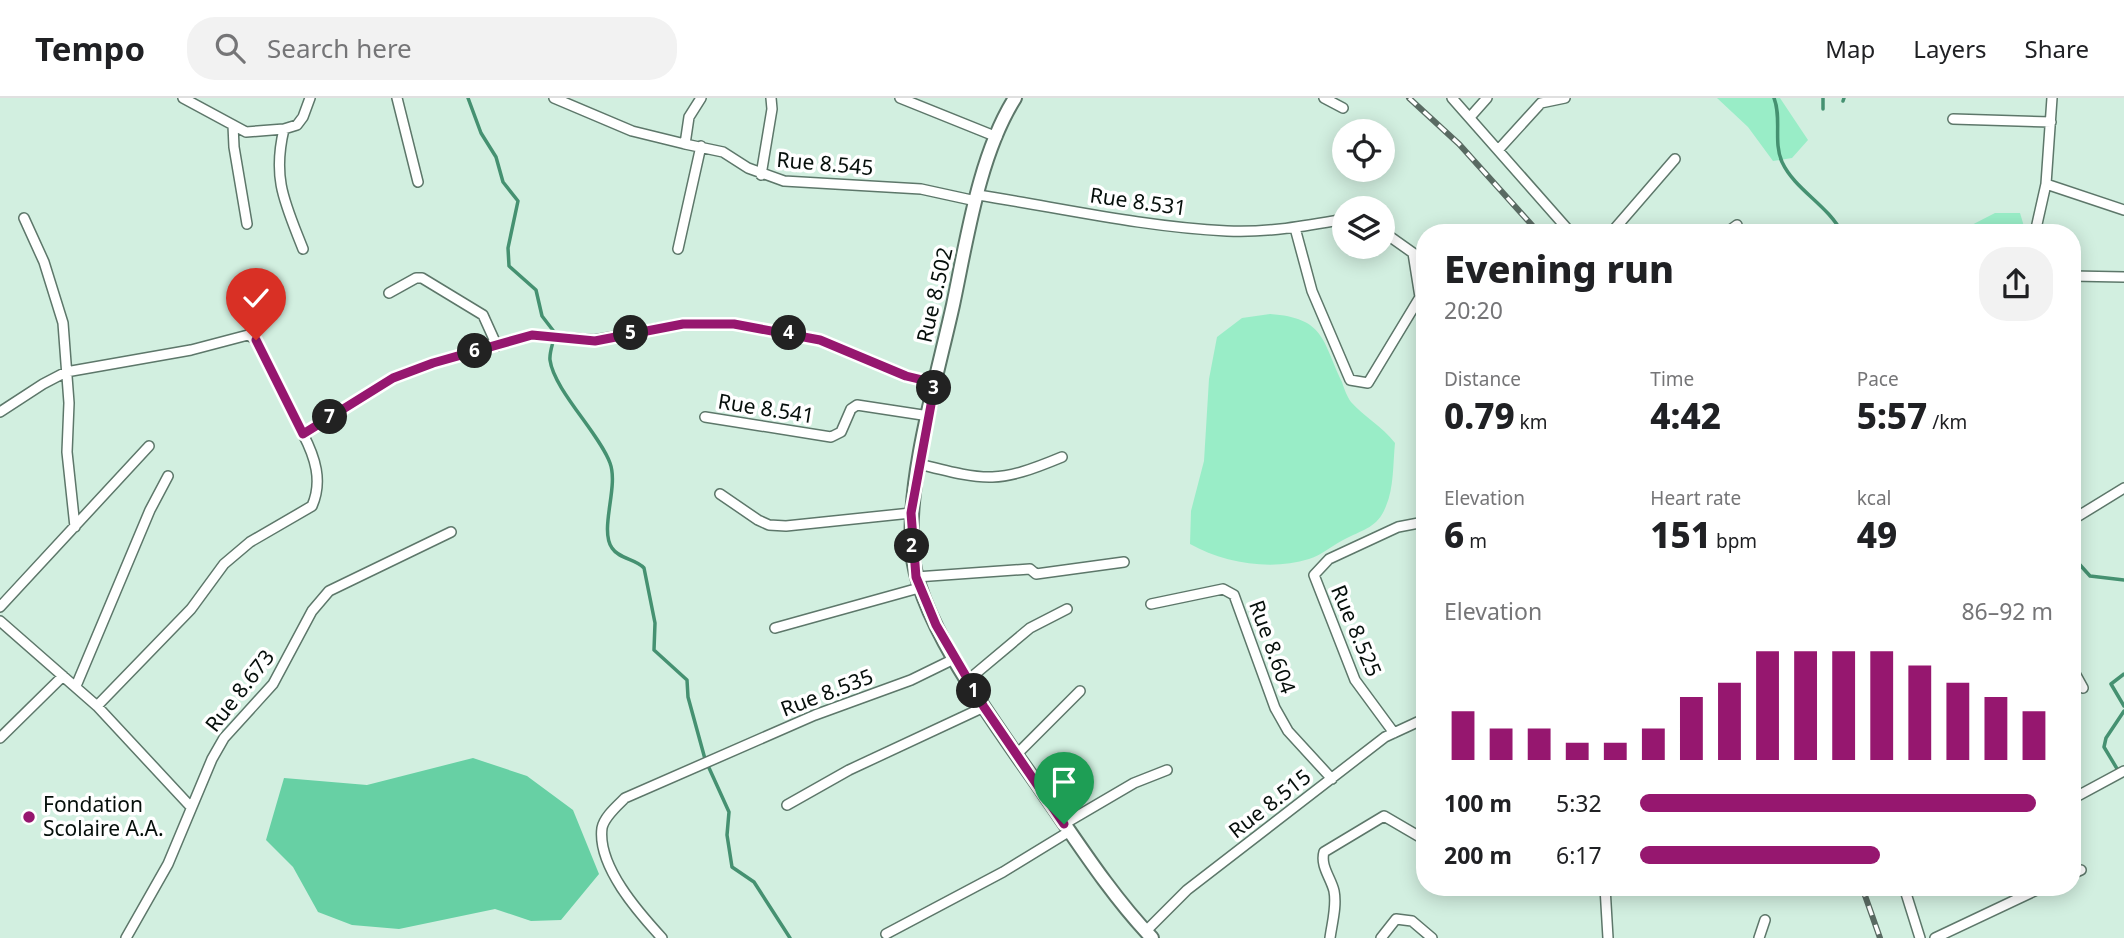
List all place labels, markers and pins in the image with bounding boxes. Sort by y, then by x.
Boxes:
pin [226,268,286,340]
pin: 5 [614,316,648,350]
pin: 4 [772,316,806,350]
pin: 6 [458,334,492,368]
pin: 3 [916,370,951,406]
pin: 7 [312,400,348,434]
pin: 2 [894,528,930,564]
pin: 1 [956,674,992,708]
pin [1034,752,1094,824]
place label: Fondation Scolaire A.A. [43,790,164,842]
marker: Fondation Scolaire A.A. [21,809,37,825]

